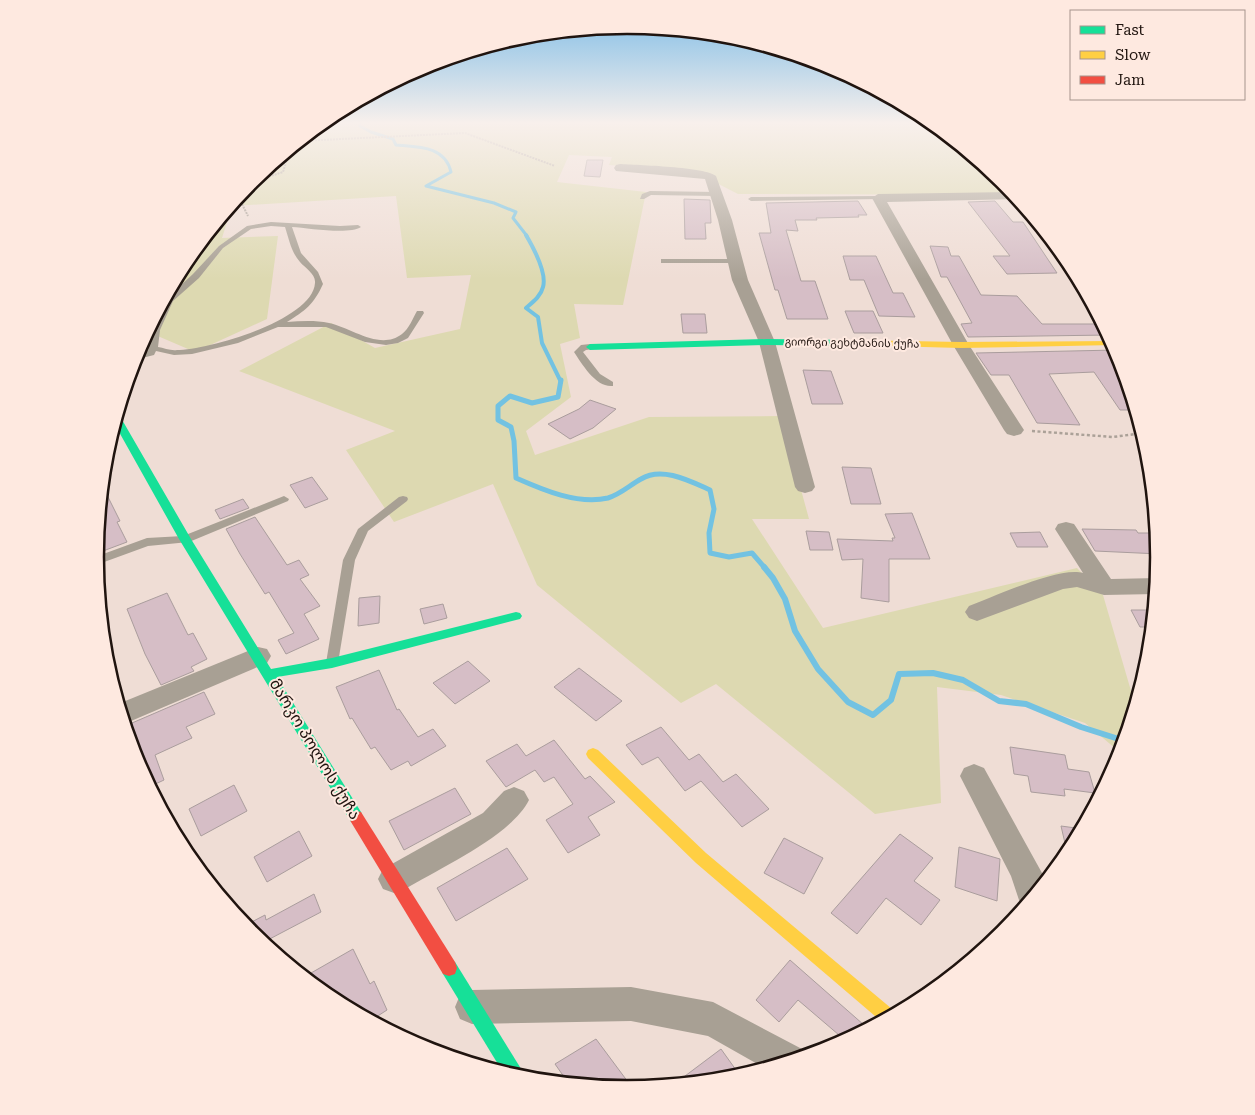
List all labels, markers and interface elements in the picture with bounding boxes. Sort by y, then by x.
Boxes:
legend [1070,10,1245,100]
text: Fast [1115,21,1145,39]
text: Slow [1115,46,1151,64]
text: Jam [1115,71,1145,89]
street label: გიორგი გეხტმანის ქუჩა [785,335,919,351]
street label: მარკო პოლოს ქუჩა [265,675,365,823]

